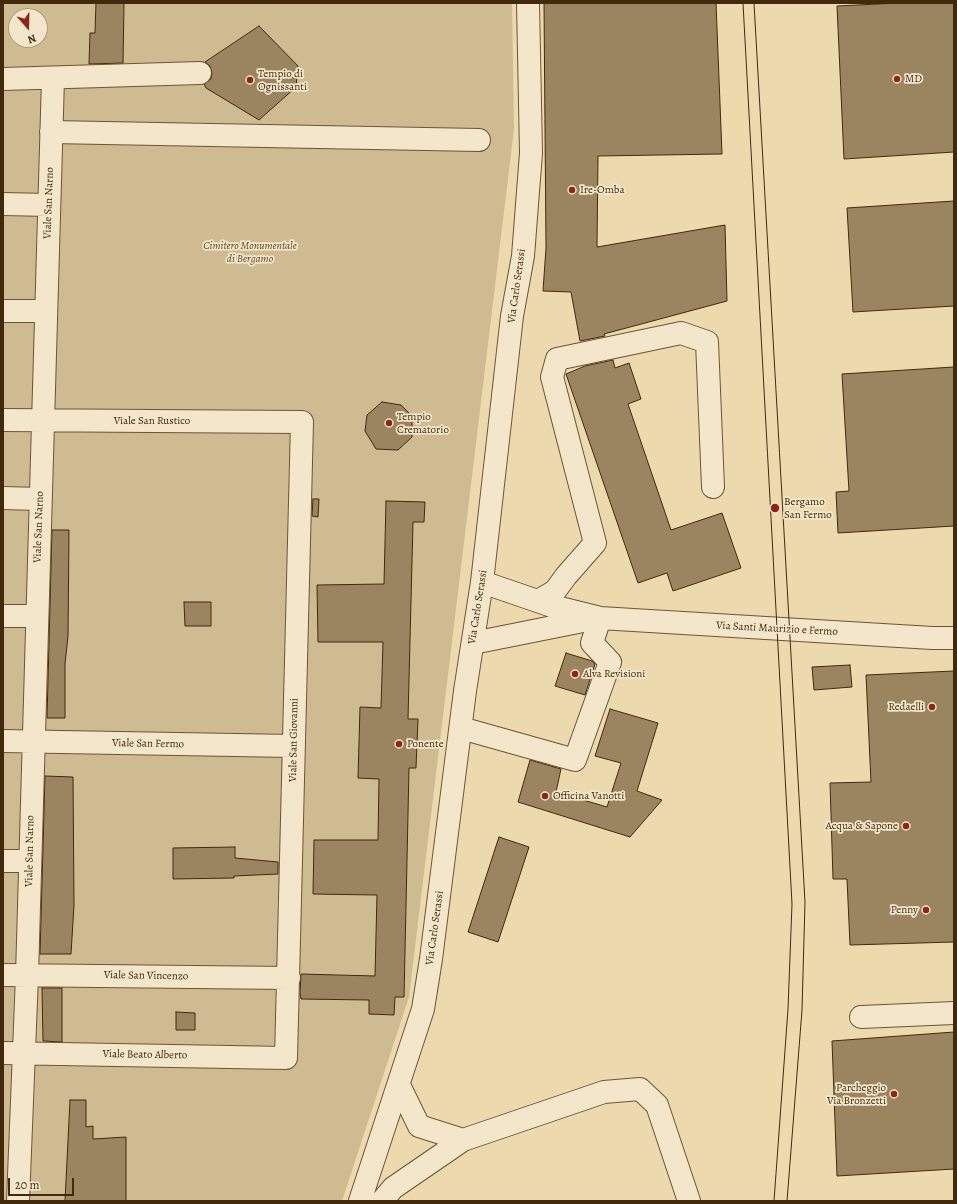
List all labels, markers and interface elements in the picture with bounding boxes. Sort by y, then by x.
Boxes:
north arrow [8,8,48,48]
text: N [26,30,38,47]
place label: Tempio di Ognissanti [258,67,307,93]
place label: MD [905,72,922,86]
marker: MD [892,74,902,84]
marker: Tempio di Ognissanti [245,75,255,85]
street label: Viale San Narno [41,167,57,239]
place label: Ire-Omba [580,183,625,197]
marker: Ire-Omba [567,185,577,195]
park label: Cimitero Monumentale di Bergamo [203,239,297,265]
street label: Via Carlo Serassi [505,248,529,324]
place label: Tempio Crematorio [397,410,449,436]
street label: Viale San Rustico [114,414,190,428]
marker: Tempio Crematorio [384,418,394,428]
street label: Viale San Narno [31,491,47,563]
place label: Bergamo San Fermo [784,495,832,521]
marker: Bergamo San Fermo [769,502,781,514]
street label: Via Carlo Serassi [466,569,490,645]
street label: Via Santi Maurizio e Fermo [716,619,838,639]
place label: Alva Revisioni [583,667,645,681]
marker: Alva Revisioni [570,669,580,679]
street label: Viale San Giovanni [287,698,301,782]
place label: Redaelli [888,700,924,714]
marker: Redaelli [927,702,937,712]
street label: Viale San Fermo [112,737,184,751]
place label: Ponente [407,737,444,751]
marker: Ponente [394,739,404,749]
place label: Officina Vanotti [553,789,624,803]
marker: Officina Vanotti [540,791,550,801]
street label: Viale San Narno [23,815,37,887]
place label: Acqua & Sapone [825,819,898,833]
marker: Acqua & Sapone [901,821,911,831]
street label: Via Carlo Serassi [423,890,447,966]
place label: Penny [891,903,918,917]
marker: Penny [921,905,931,915]
street label: Viale San Vincenzo [104,969,188,983]
street label: Viale Beato Alberto [102,1048,188,1062]
place label: Parcheggio Via Bronzetti [827,1081,886,1107]
marker: Parcheggio Via Bronzetti [889,1089,899,1099]
scale bar [10,1170,76,1196]
text: 20 m [15,1177,39,1193]

